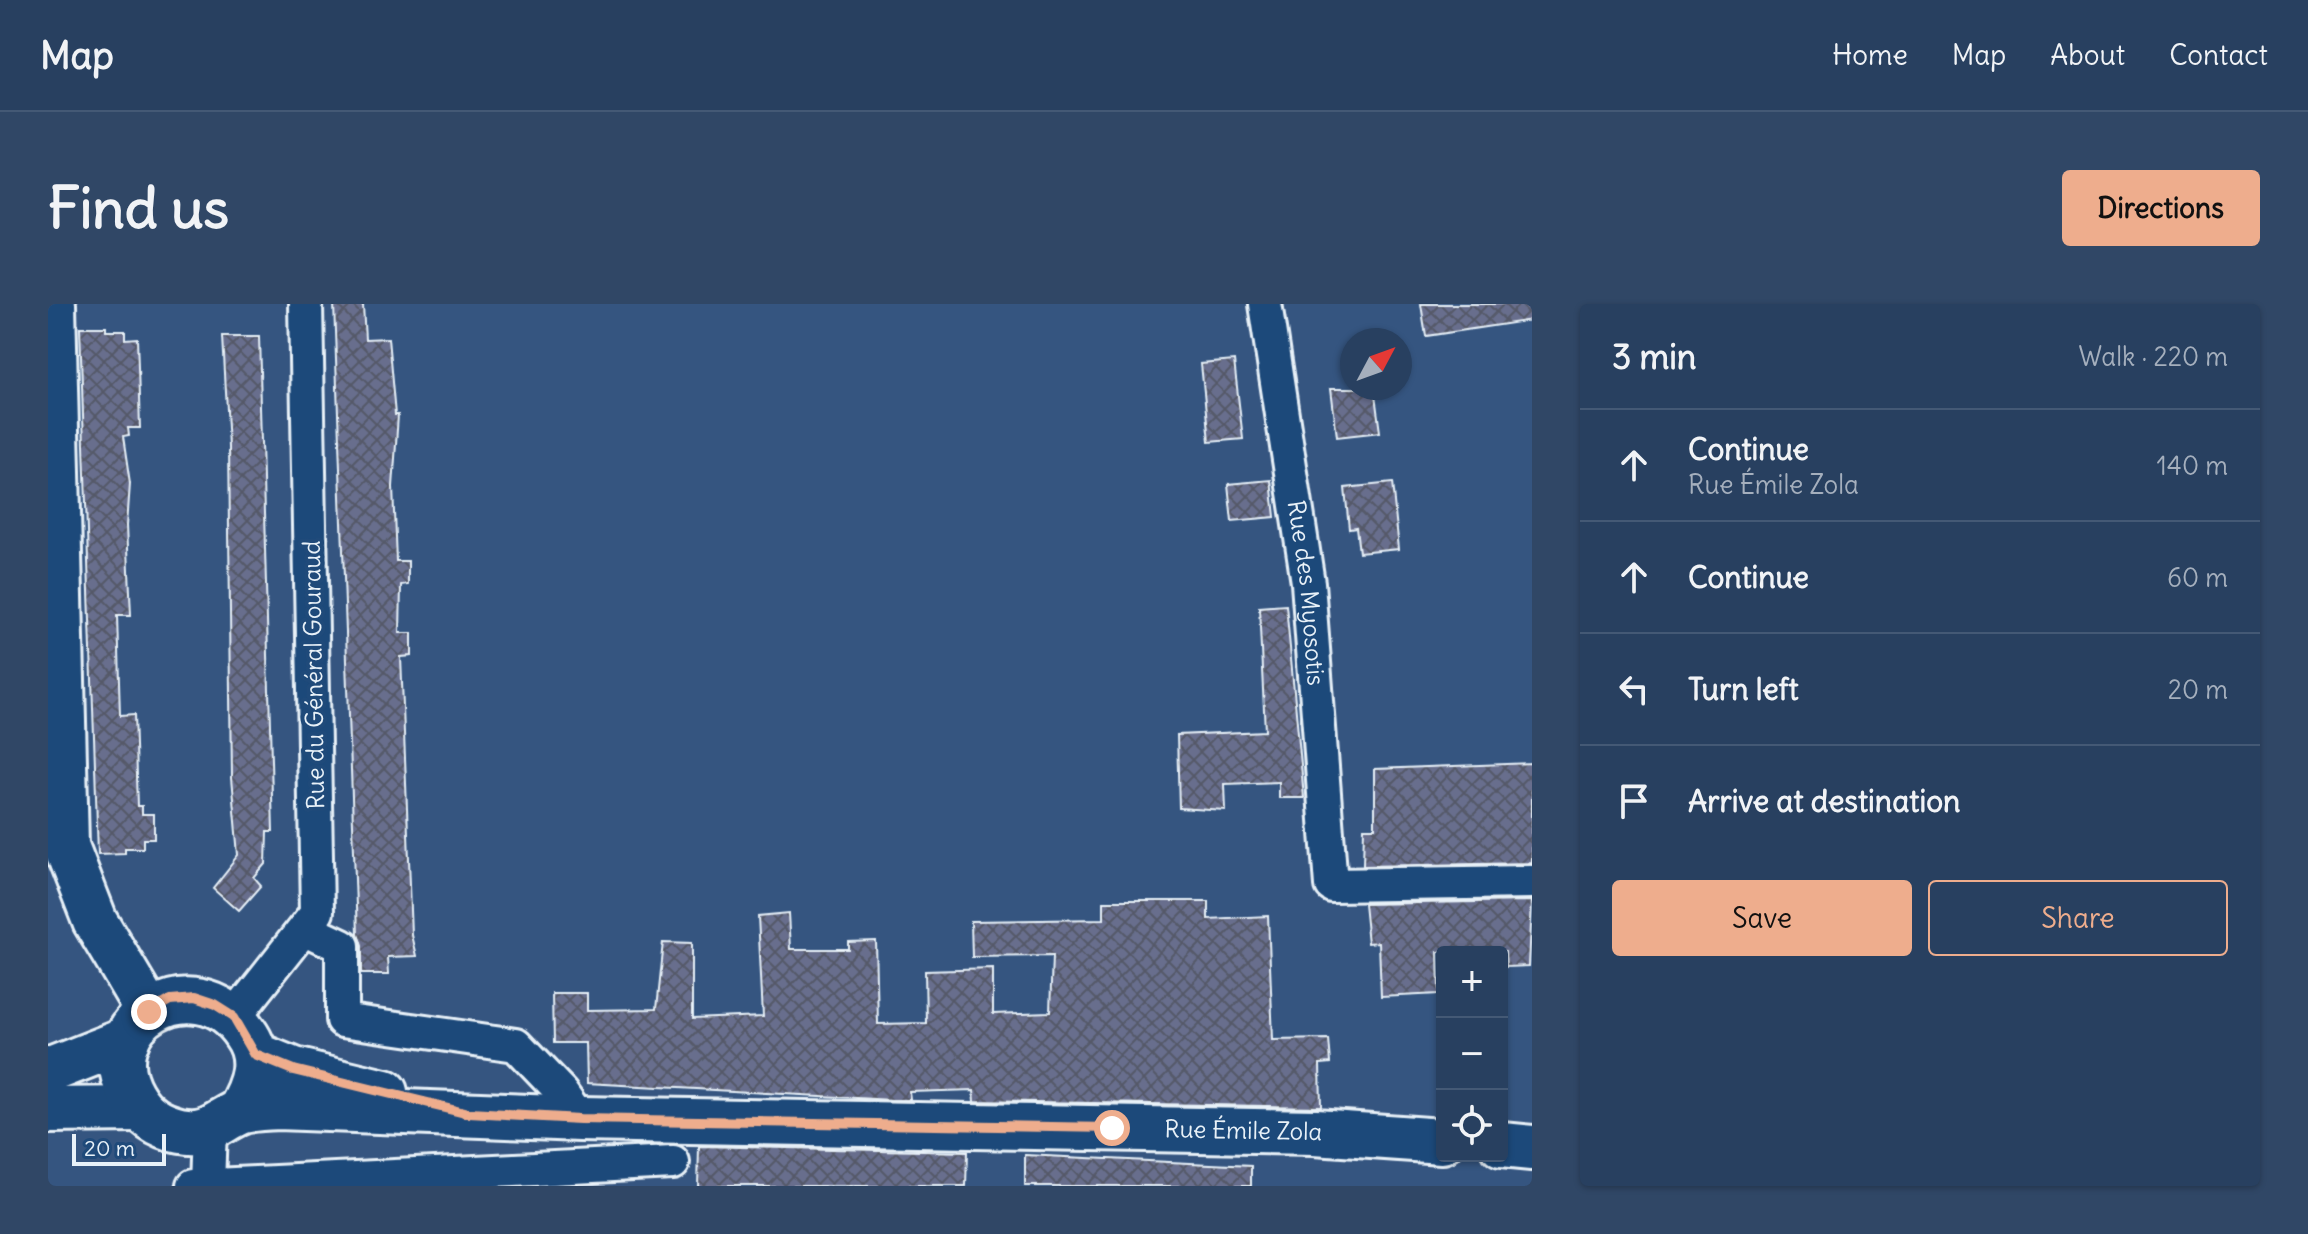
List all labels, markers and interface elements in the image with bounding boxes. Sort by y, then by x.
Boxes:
text: Map [40,32,114,79]
text: Home [1832,37,1908,73]
text: Map [1952,37,2006,73]
text: About [2050,37,2125,73]
text: Contact [2169,37,2268,73]
button: Directions [2062,170,2260,246]
text: Find us [48,173,229,243]
north arrow [1340,328,1412,400]
text: 3 min [1612,335,1697,378]
text: Walk · 220 m [2079,340,2228,373]
text: Continue [1688,430,1809,468]
icon: ahead [1612,443,1656,487]
text: 140 m [2157,449,2228,482]
text: Rue Émile Zola [1688,468,1859,501]
street label: Rue des Myosotis [1281,498,1332,687]
street label: Rue du Général Gouraud [296,540,330,810]
icon: ahead [1612,555,1656,599]
text: Continue [1688,558,1809,596]
text: 60 m [2167,561,2228,594]
icon: left [1612,667,1656,711]
text: Turn left [1688,670,1799,708]
text: 20 m [2168,673,2228,706]
icon: arrive [1612,779,1656,823]
text: Arrive at destination [1688,782,1960,820]
button: Save [1612,880,1912,956]
button: Share [1928,880,2228,956]
map controls [1436,946,1508,1162]
button: + [1436,946,1508,1018]
route end [131,994,167,1030]
button: − [1436,1018,1508,1090]
button: locate [1436,1090,1508,1162]
route start [1094,1110,1130,1146]
street label: Rue Émile Zola [1164,1113,1323,1146]
scale bar [72,1130,166,1166]
text: 20 m [84,1134,135,1162]

